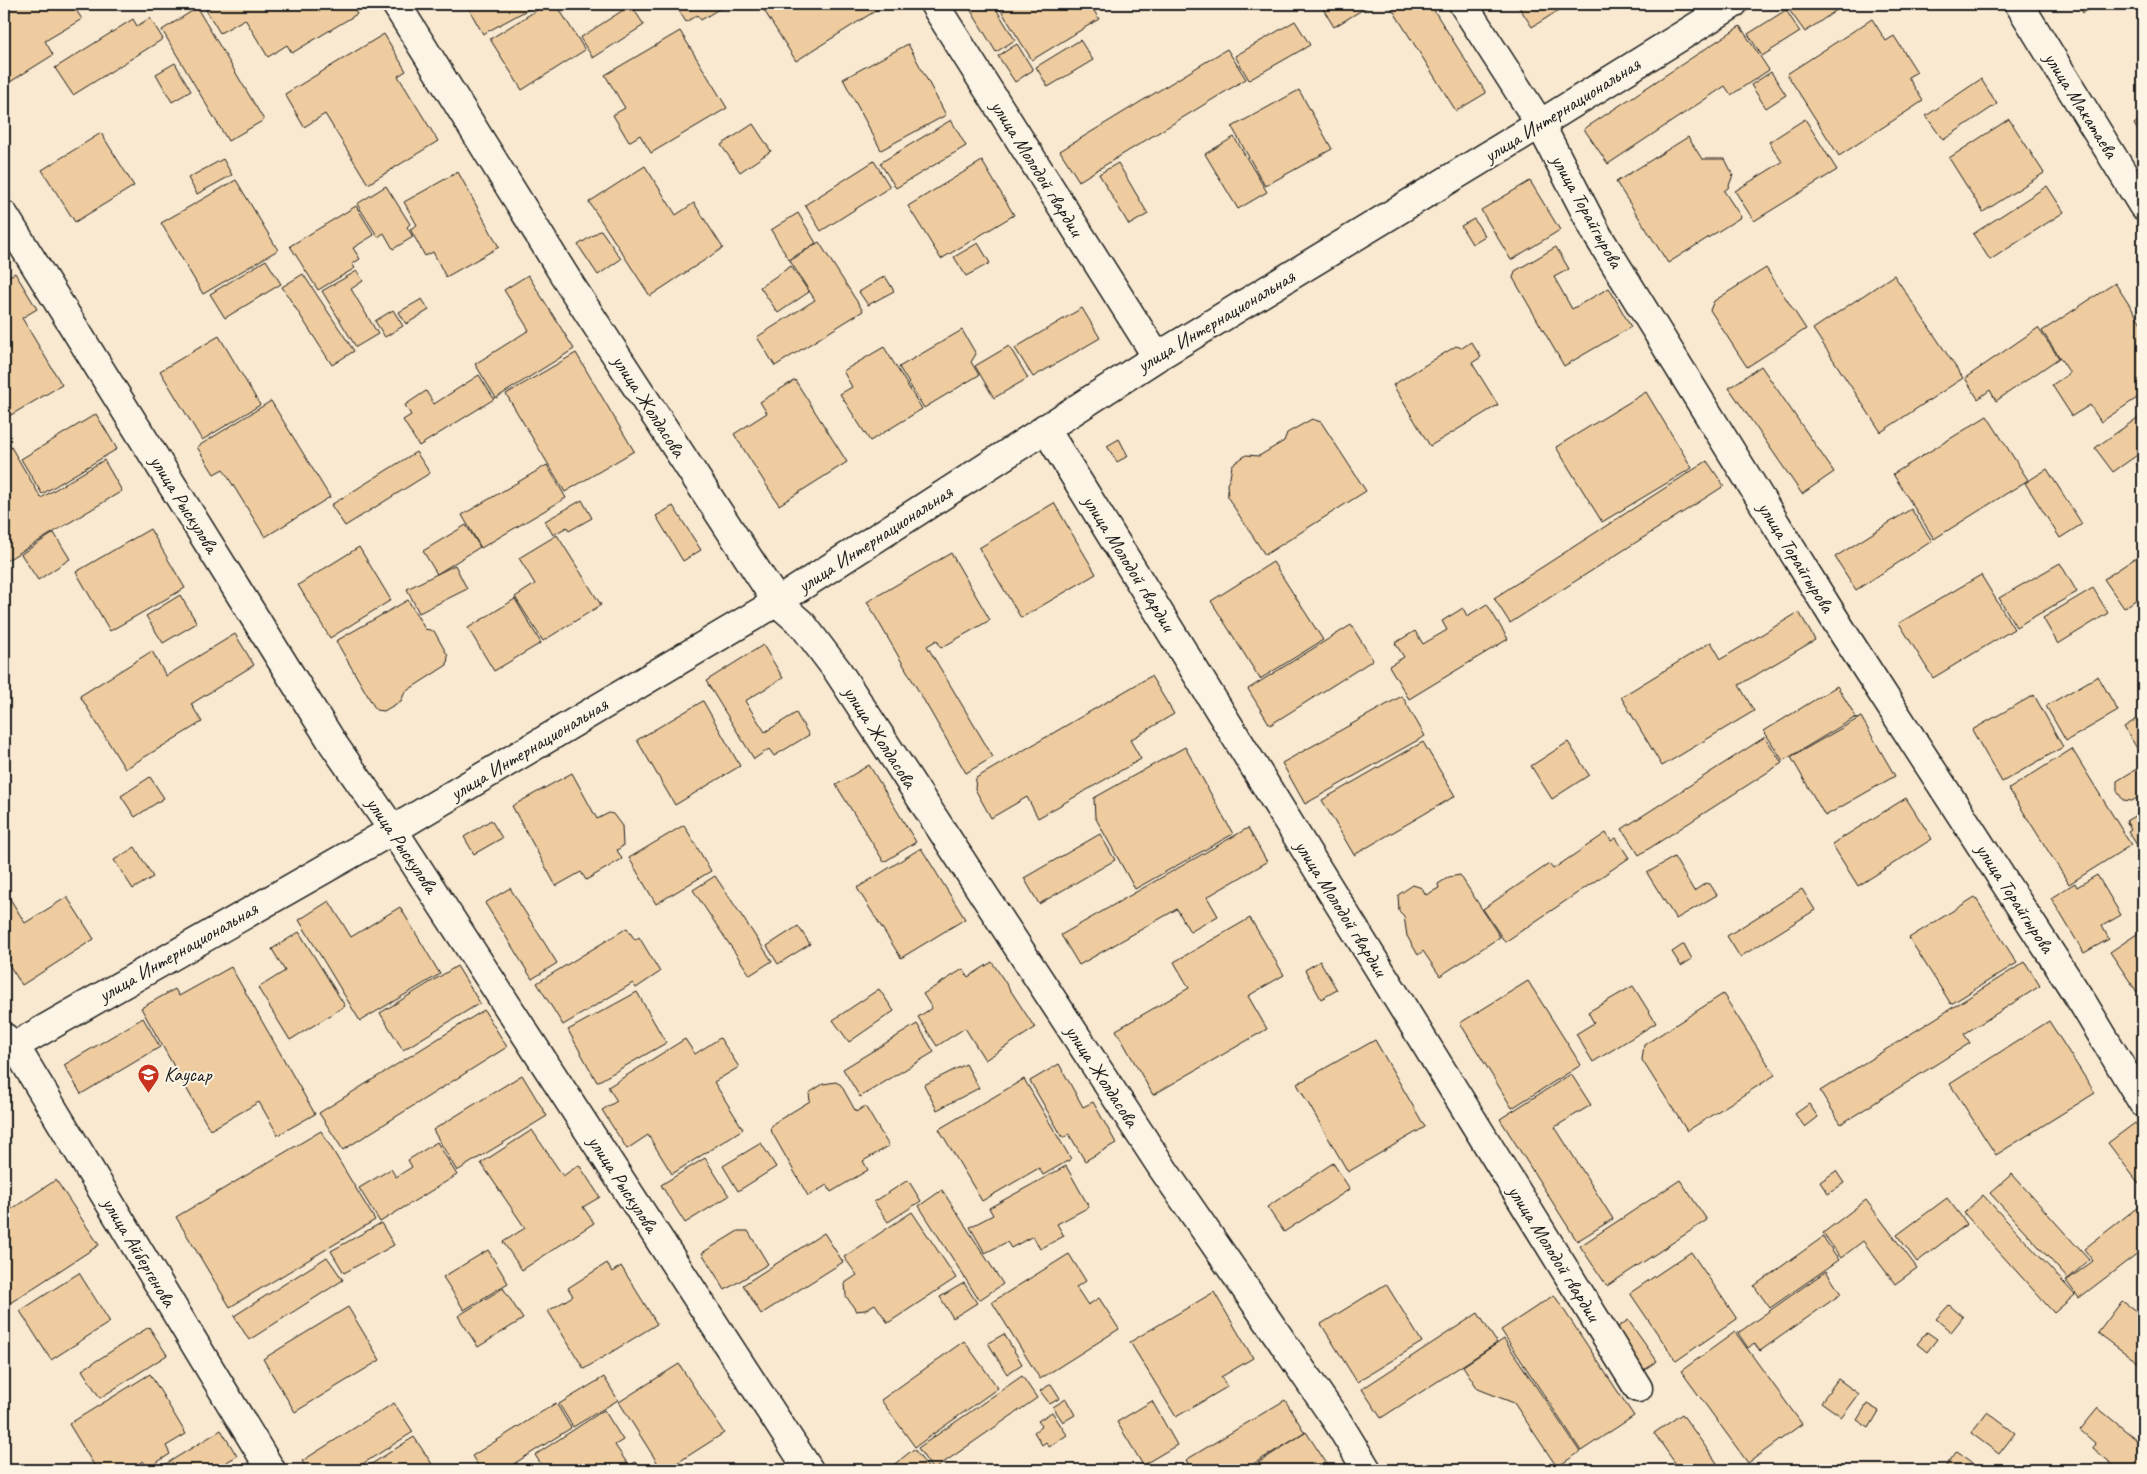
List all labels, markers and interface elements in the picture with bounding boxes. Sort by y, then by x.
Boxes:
street label: улица Макатаева [2038,46,2125,164]
street label: улица Интернациональная [1478,51,1645,169]
street label: улица Молодой гвардии [985,94,1090,242]
street label: улица Торайгырова [1545,149,1629,274]
street label: улица Интернациональная [1132,264,1300,378]
street label: улица Жолдасова [606,349,692,463]
street label: улица Рыскулова [144,450,225,559]
street label: улица Интернациональная [792,479,958,599]
street label: улица Молодой гвардии [1077,489,1182,637]
street label: улица Торайгырова [1752,496,1841,619]
street label: улица Жолдасова [837,680,923,794]
street label: улица Интернациональная [445,692,613,806]
street label: улица Рыскулова [360,791,444,899]
street label: улица Молодой гвардии [1289,834,1394,982]
street label: улица Торайгырова [1970,838,2061,959]
street label: улица Интернациональная [93,896,263,1008]
street label: улица Жолдасова [1059,1019,1145,1133]
school or university icon: Каусар [136,1062,160,1093]
place label: Каусар [164,1062,213,1087]
street label: улица Рыскулова [582,1130,665,1239]
street label: улица Молодой гвардии [1502,1179,1607,1327]
street label: улица Айбергенова [96,1192,182,1312]

